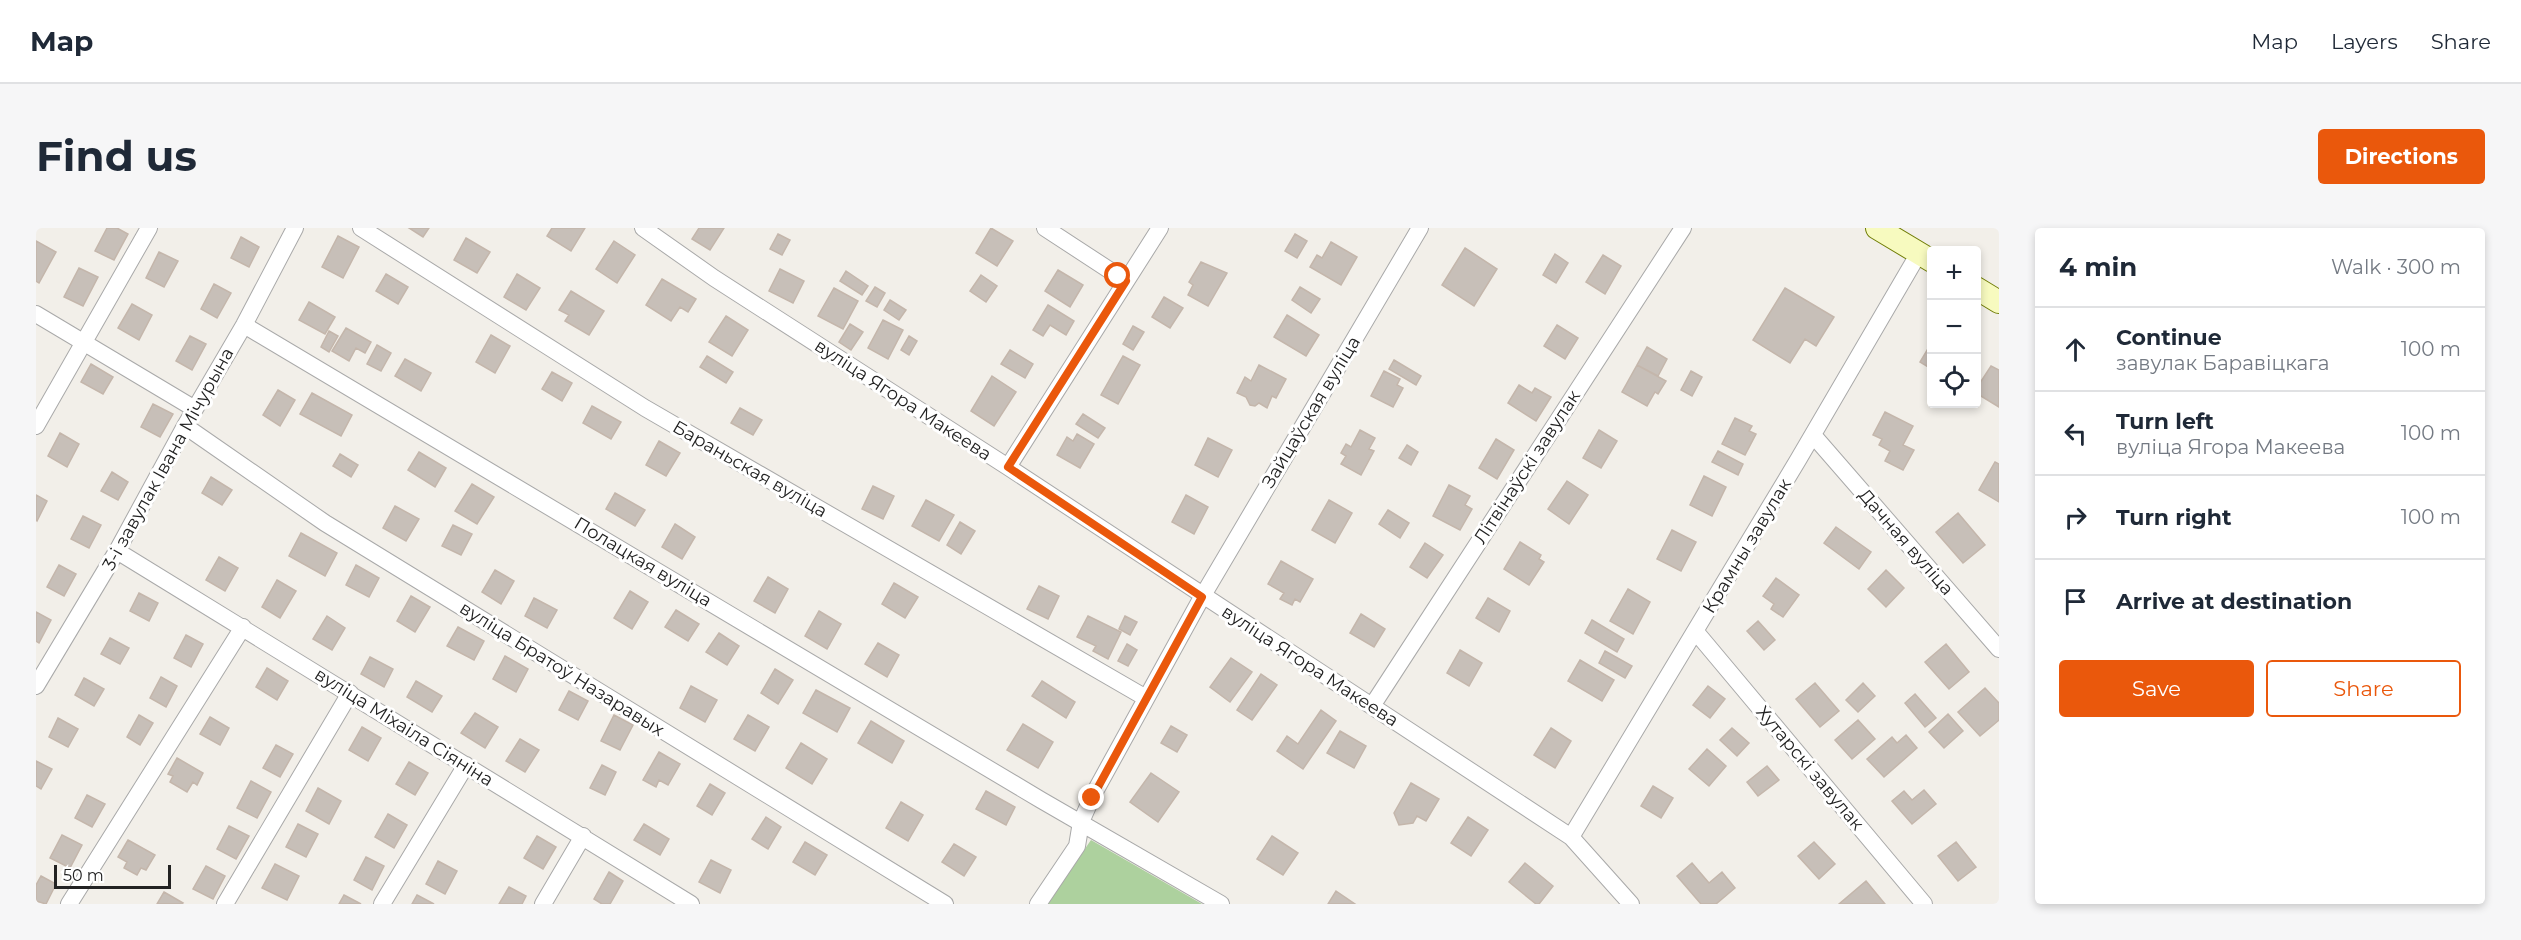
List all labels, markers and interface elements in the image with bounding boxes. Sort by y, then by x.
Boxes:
text: Map [30,24,93,58]
text: Map [2251,29,2298,54]
text: Layers [2331,29,2398,54]
text: Share [2431,29,2491,54]
button: Directions [2318,129,2485,184]
text: Find us [36,130,197,182]
map controls [1927,246,1981,408]
button: + [1927,246,1981,300]
text: 4 min [2059,251,2137,283]
text: Walk · 300 m [2331,255,2461,279]
route start [1104,262,1130,288]
button: − [1927,300,1981,354]
text: Continue [2116,324,2222,351]
street label: Зайцаўская вуліца [1257,332,1365,492]
icon: ahead [2059,333,2092,366]
street label: вуліца Ягора Макеева [811,335,995,465]
text: 100 m [2401,337,2461,361]
street label: 3-і завулак Івана Мічурына [98,344,238,574]
text: завулак Баравіцкага [2116,351,2329,375]
button: locate [1927,354,1981,408]
street label: Літвінаўскі завулак [1469,385,1585,548]
text: Turn left [2116,408,2214,435]
street label: Бараньская вуліца [669,416,831,522]
icon: left [2059,417,2092,450]
text: 100 m [2401,421,2461,445]
text: вуліца Ягора Макеева [2116,435,2345,459]
street label: Крамны завулак [1698,474,1796,617]
street label: Дачная вуліца [1854,484,1958,600]
icon: right [2059,501,2092,534]
text: Turn right [2116,504,2231,531]
text: 100 m [2401,505,2461,529]
street label: Полацкая вуліца [570,512,716,612]
icon: arrive [2059,585,2092,618]
text: Arrive at destination [2116,588,2352,615]
street label: вуліца Братоў Назаравых [456,597,669,741]
street label: вуліца Ягора Макеева [1218,601,1402,731]
button: Save [2059,660,2254,717]
button: Share [2266,660,2461,717]
street label: вуліца Міхаіла Сіяніна [311,663,497,791]
street label: Хутарскі завулак [1751,701,1869,835]
route end [1078,784,1104,810]
scale bar [54,862,171,890]
text: 50 m [63,866,104,885]

